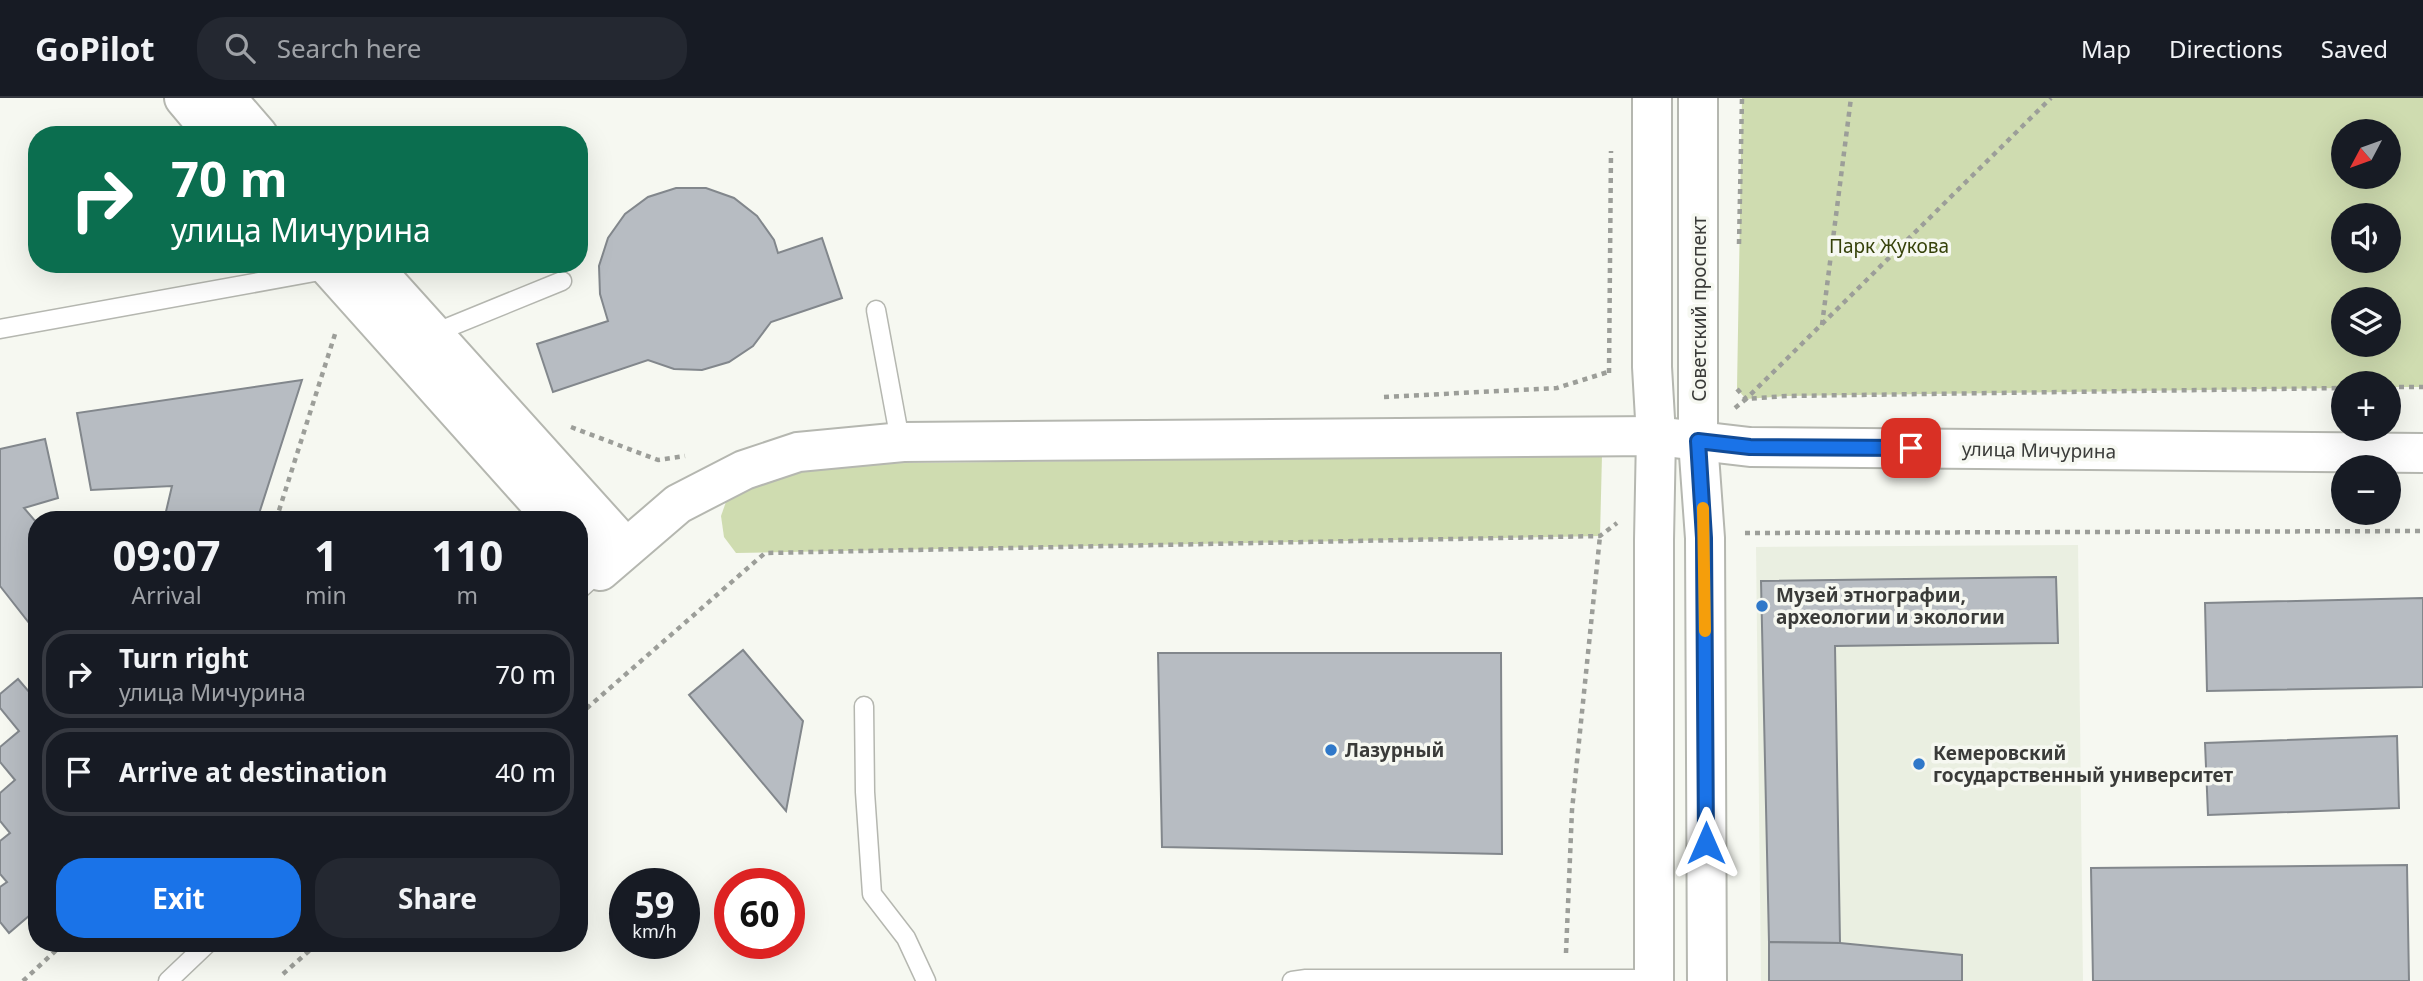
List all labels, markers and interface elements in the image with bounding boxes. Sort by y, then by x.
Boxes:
search box [197,17,687,80]
text: GoPilot [35,26,155,71]
icon: search [221,29,259,67]
text: Search here [277,30,421,66]
text: Map [2081,32,2131,65]
text: Directions [2169,32,2283,65]
text: Saved [2321,32,2388,65]
north arrow [2331,119,2401,189]
map controls [2331,119,2401,525]
text: 70 m [171,145,288,211]
icon: right [56,154,147,245]
button: sound [2331,203,2401,273]
text: улица Мичурина [171,208,431,251]
street label: Советский проспект [1686,216,1712,402]
park label: Парк Жукова [1829,233,1949,259]
button: layers [2331,287,2401,357]
button: + [2331,371,2401,441]
pin [1881,418,1941,478]
icon: arrive [1892,429,1930,467]
street label: улица Мичурина [1962,436,2116,464]
button: − [2331,455,2401,525]
text: 09:07 [113,526,220,583]
text: 1 [314,526,338,583]
text: 110 [431,526,503,583]
text: Arrival [131,579,202,611]
text: min [305,579,347,611]
text: m [457,579,478,611]
place label: Музей этнографии, археологии и экологии [1776,582,2005,630]
marker: Музей этнографии, археологии и экологии [1754,598,1770,614]
text: Turn right [119,640,249,676]
icon: right [60,655,98,693]
text: 70 m [495,656,556,692]
text: улица Мичурина [119,676,306,708]
place label: Лазурный [1345,737,1444,763]
place label: Кемеровский государственный университет [1933,740,2234,788]
marker: Лазурный [1323,742,1339,758]
icon: arrive [60,753,98,791]
text: Arrive at destination [119,754,388,790]
text: 40 m [495,754,556,790]
marker: Кемеровский государственный университет [1911,756,1927,772]
position arrow [1669,806,1743,880]
button: Exit [56,858,301,938]
button: Share [315,858,560,938]
speed limit sign: 60 [714,868,805,959]
text: 59 [634,881,675,928]
text: km/h [632,919,677,943]

